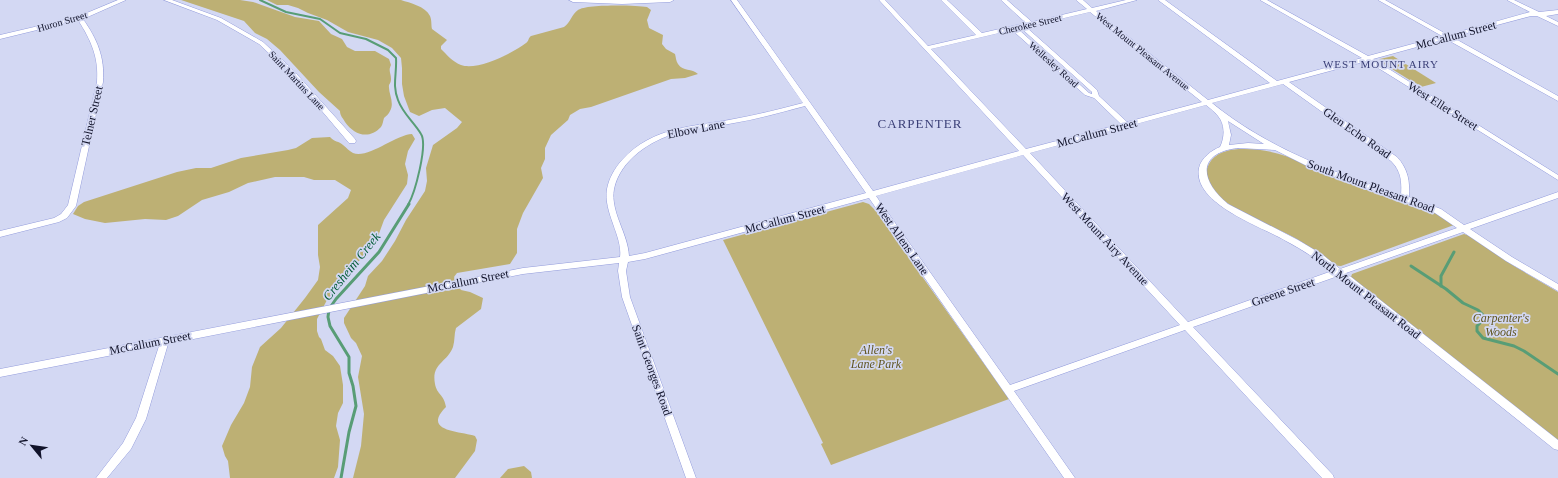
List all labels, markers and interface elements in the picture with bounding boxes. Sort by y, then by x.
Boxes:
street label: Huron Street [36,9,89,34]
street label: West Mount Pleasant Avenue [1094,10,1192,93]
street label: Cherokee Street [998,12,1063,37]
street label: McCallum Street [1414,17,1498,52]
street label: Wellesley Road [1027,39,1081,89]
street label: Saint Martins Lane [266,49,327,113]
district label: WEST MOUNT AIRY [1323,58,1439,70]
street label: West Ellet Street [1405,79,1481,134]
street label: Telner Street [78,84,106,148]
street label: Glen Echo Road [1321,105,1393,161]
street label: McCallum Street [1055,115,1139,150]
district label: CARPENTER [878,116,962,131]
street label: Elbow Lane [666,117,726,141]
street label: South Mount Pleasant Road [1305,156,1437,216]
street label: West Mount Airy Avenue [1058,190,1152,288]
street label: West Allens Lane [872,200,932,278]
street label: McCallum Street [743,201,827,236]
water label: Cresheim Creek [319,229,384,303]
street label: North Mount Pleasant Road [1309,248,1423,342]
street label: McCallum Street [426,266,510,296]
street label: Greene Street [1250,274,1317,309]
park label: Carpenter's Woods [1473,311,1530,339]
street label: Saint Georges Road [629,323,675,417]
street label: McCallum Street [108,328,192,358]
park label: Allen's Lane Park [850,343,902,371]
north arrow [12,426,52,466]
text: N [16,435,30,448]

